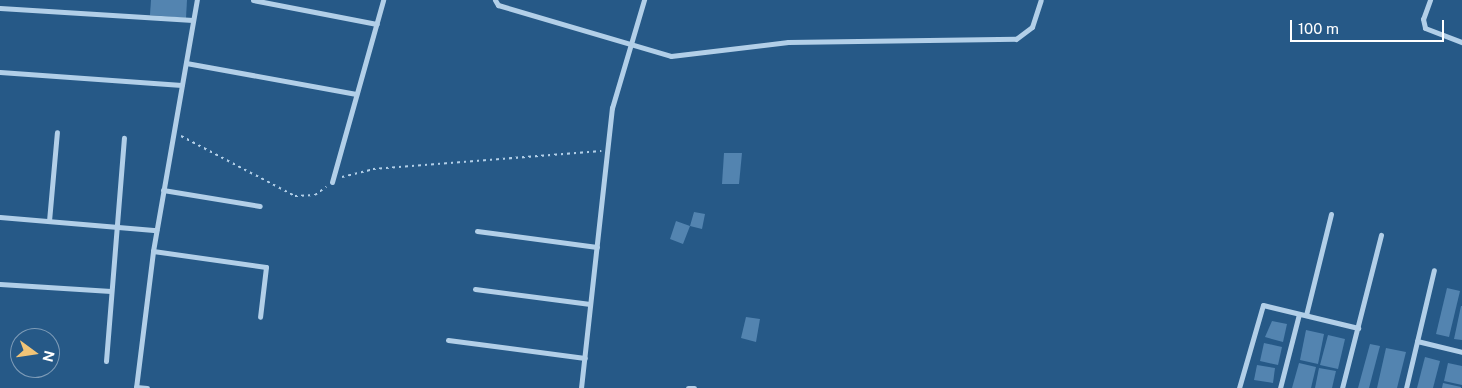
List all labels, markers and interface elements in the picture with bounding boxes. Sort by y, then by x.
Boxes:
scale bar [1292,10,1446,42]
text: 100 m [1298,20,1339,37]
north arrow [10,328,60,378]
text: N [39,349,58,364]

